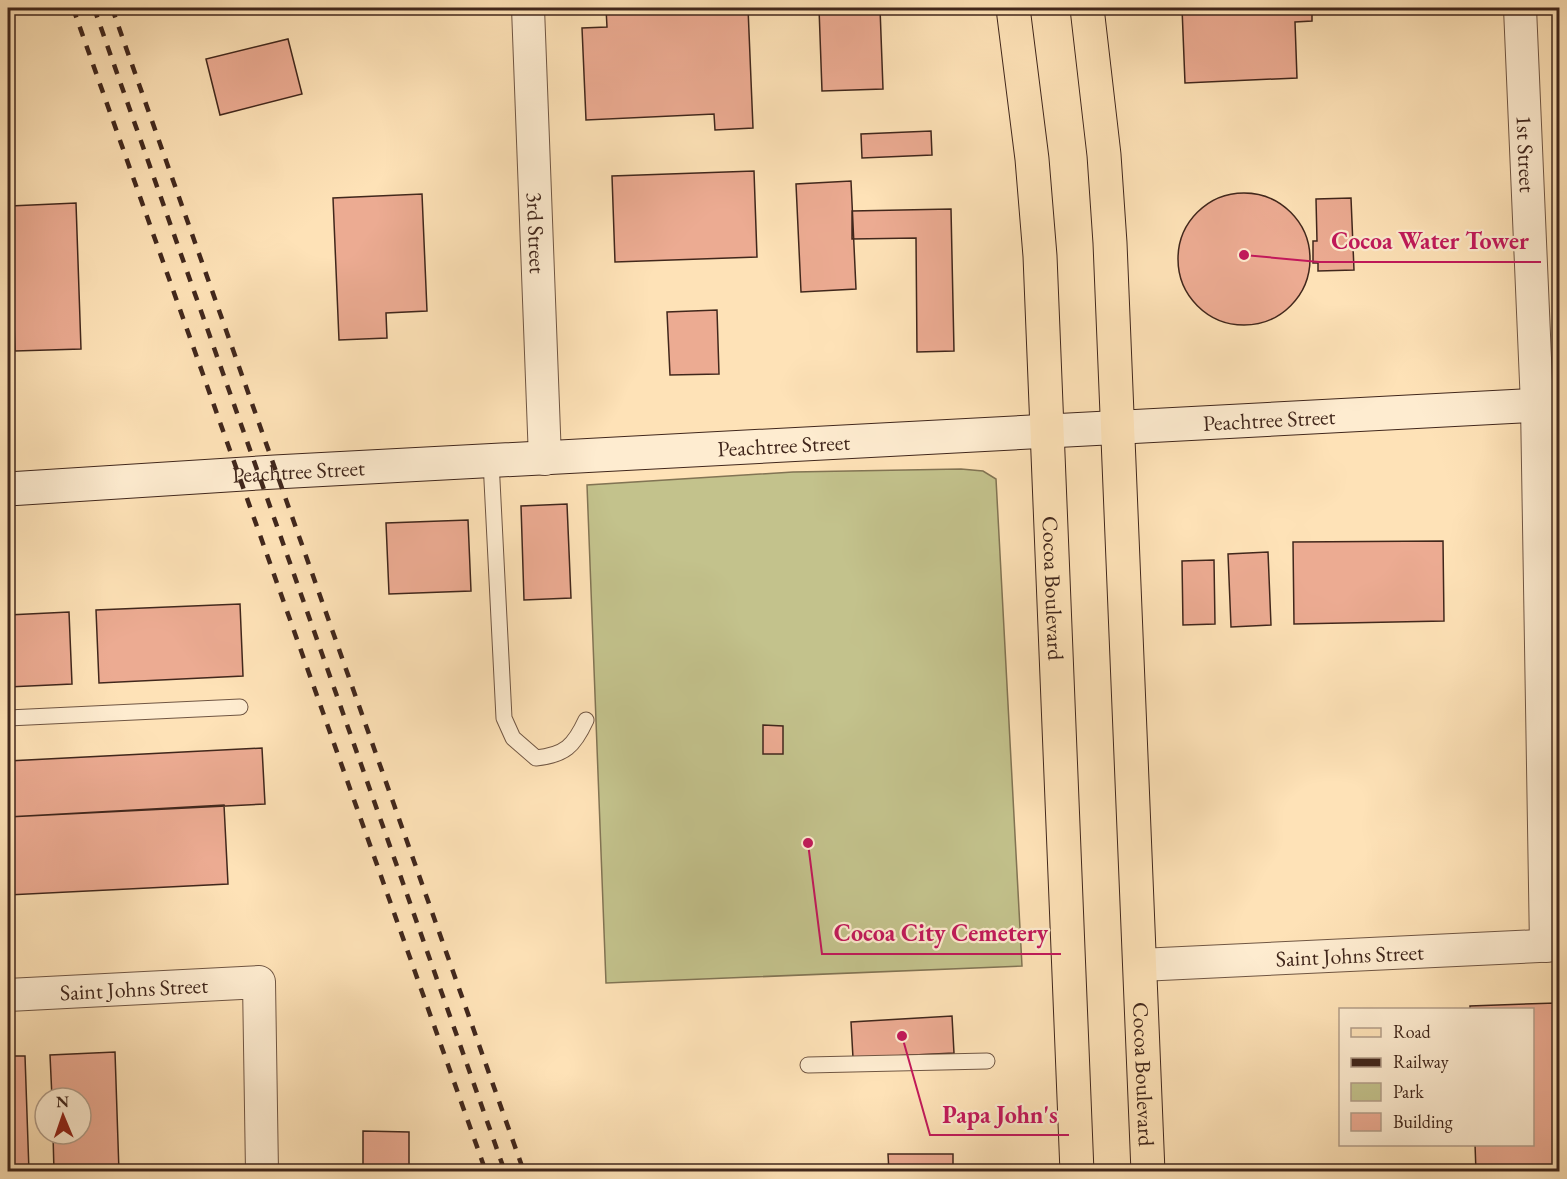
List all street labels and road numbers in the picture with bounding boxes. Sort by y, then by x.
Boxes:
street label: 1st Street [1510,115,1542,193]
street label: 3rd Street [520,191,553,274]
street label: Peachtree Street [1202,401,1336,437]
street label: Peachtree Street [717,427,851,463]
street label: Peachtree Street [231,453,366,489]
street label: Cocoa Boulevard [1036,515,1071,662]
street label: Saint Johns Street [1275,937,1425,973]
street label: Saint Johns Street [59,970,209,1007]
street label: Cocoa Boulevard [1127,1001,1161,1148]

